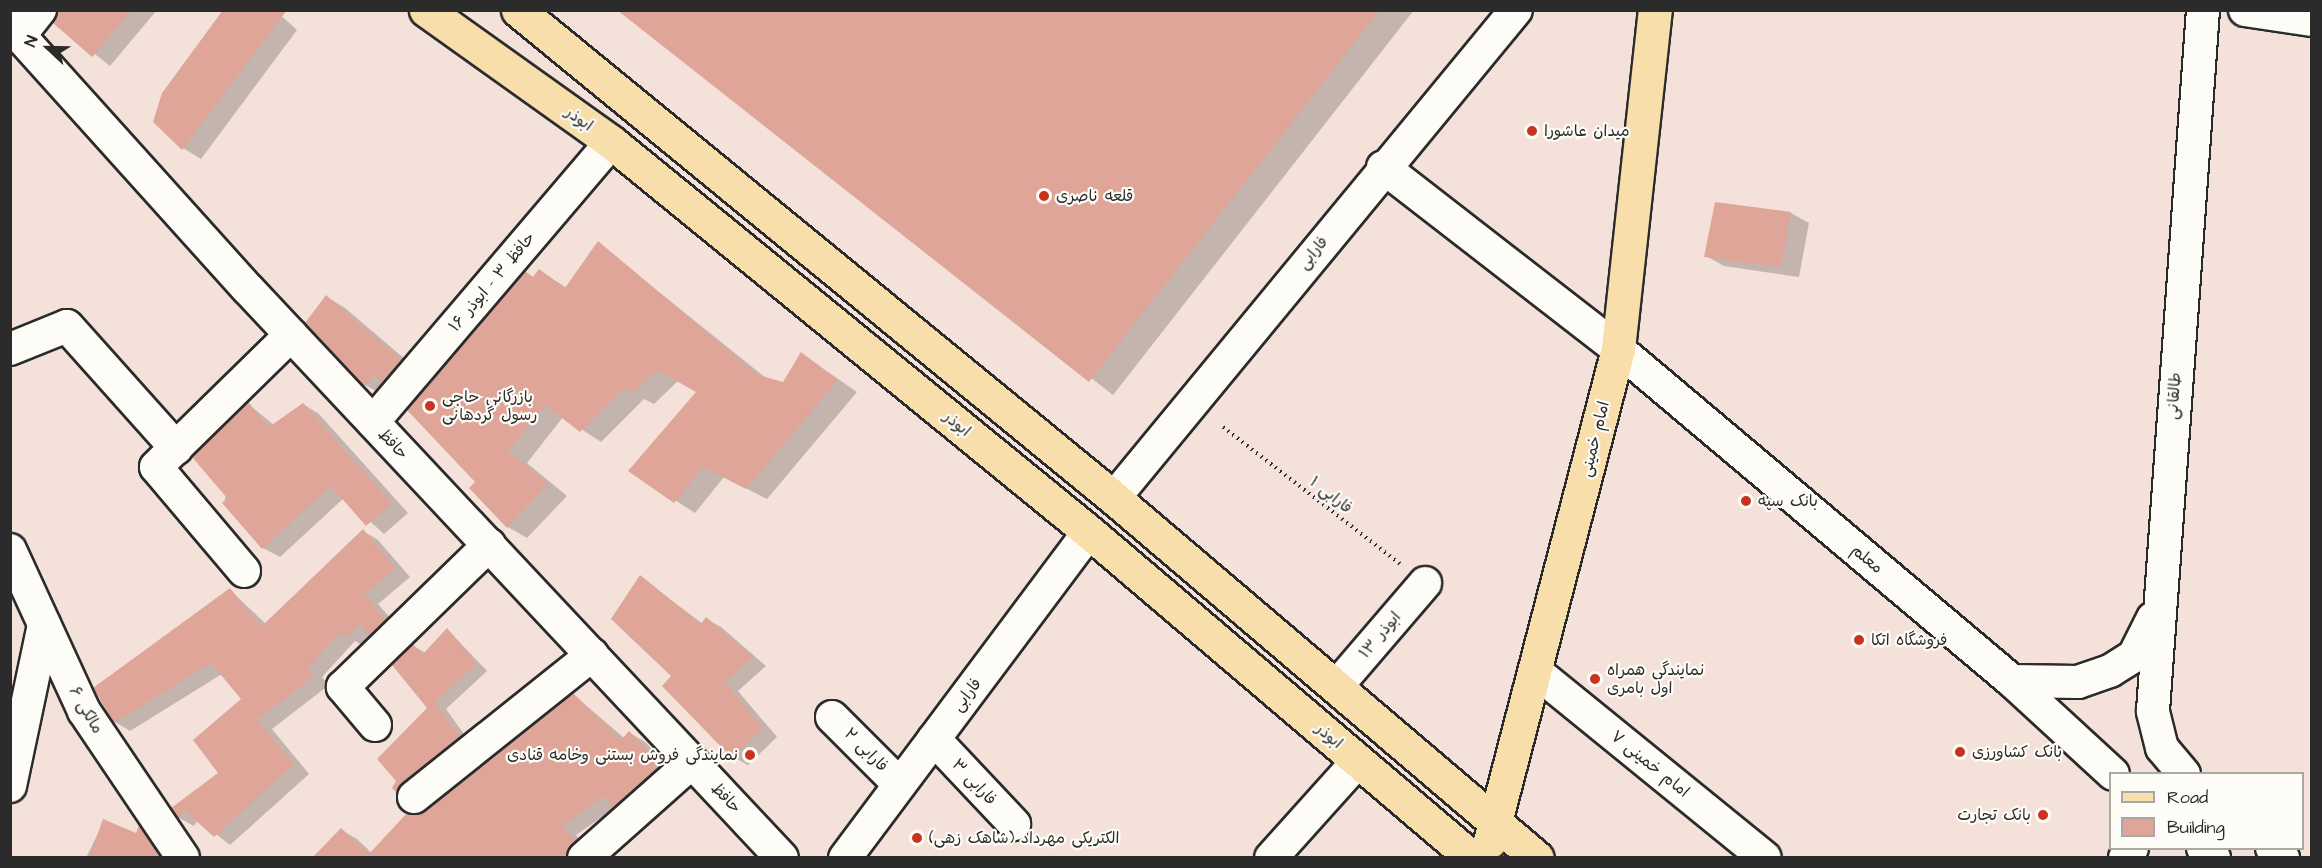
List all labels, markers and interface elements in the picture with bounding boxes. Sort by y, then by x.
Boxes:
north arrow [18,18,78,78]
text: N [19,32,43,50]
street label: ابوذر [561,103,597,135]
place label: میدان عاشورا [1544,121,1630,141]
marker: میدان عاشورا [1525,124,1539,138]
place label: قلعه ناصری [1056,186,1133,206]
marker: قلعه ناصری [1037,189,1051,203]
street label: حافظ ۳ - ابوذر ۱۶ [445,228,539,336]
street label: فارابی [1294,233,1332,273]
street label: طالقانی [2163,372,2185,420]
place label: بازرگانی حاجی رسول گردهانی [442,387,537,425]
marker: بازرگانی حاجی رسول گردهانی [423,399,437,413]
street label: امام خمینی [1576,399,1614,479]
street label: ابوذر [939,407,975,441]
street label: حافظ [374,425,412,463]
street label: فارابی ۱ [1306,472,1356,518]
place label: بانک سپه [1758,491,1818,511]
marker: بانک سپه [1739,494,1753,508]
street label: معلم [1847,540,1887,578]
street label: ابوذر ۱۳ [1355,608,1405,662]
place label: فروشگاه اتکا [1871,630,1947,650]
marker: فروشگاه اتکا [1852,633,1866,647]
place label: نمایندگی همراه اول بامری [1607,660,1704,698]
marker: نمایندگی همراه اول بامری [1588,672,1602,686]
street label: فارابی [948,675,986,715]
street label: مالکی ۶ [65,683,107,737]
street label: ابوذر [1311,719,1347,753]
street label: فارابی ۲ [840,724,892,776]
street label: امام خمینی ۷ [1607,727,1693,801]
place label: بانک کشاورزی [1972,742,2062,762]
place label: نمایندگی فروش بستنی وخامه قنادی [507,745,738,765]
marker: بانک کشاورزی [1953,745,1967,759]
marker: نمایندگی فروش بستنی وخامه قنادی [743,748,757,762]
street label: فارابی ۳ [948,755,1000,809]
legend [2109,772,2304,850]
street label: حافظ [707,779,745,817]
text: Road [2167,785,2208,810]
place label: بانک تجارت [1957,805,2031,825]
marker: بانک تجارت [2036,808,2050,822]
text: Building [2167,815,2225,840]
place label: الکتریکی مهرداد (شاهک زهی) [929,828,1119,848]
marker: الکتریکی مهرداد (شاهک زهی) [910,831,924,845]

